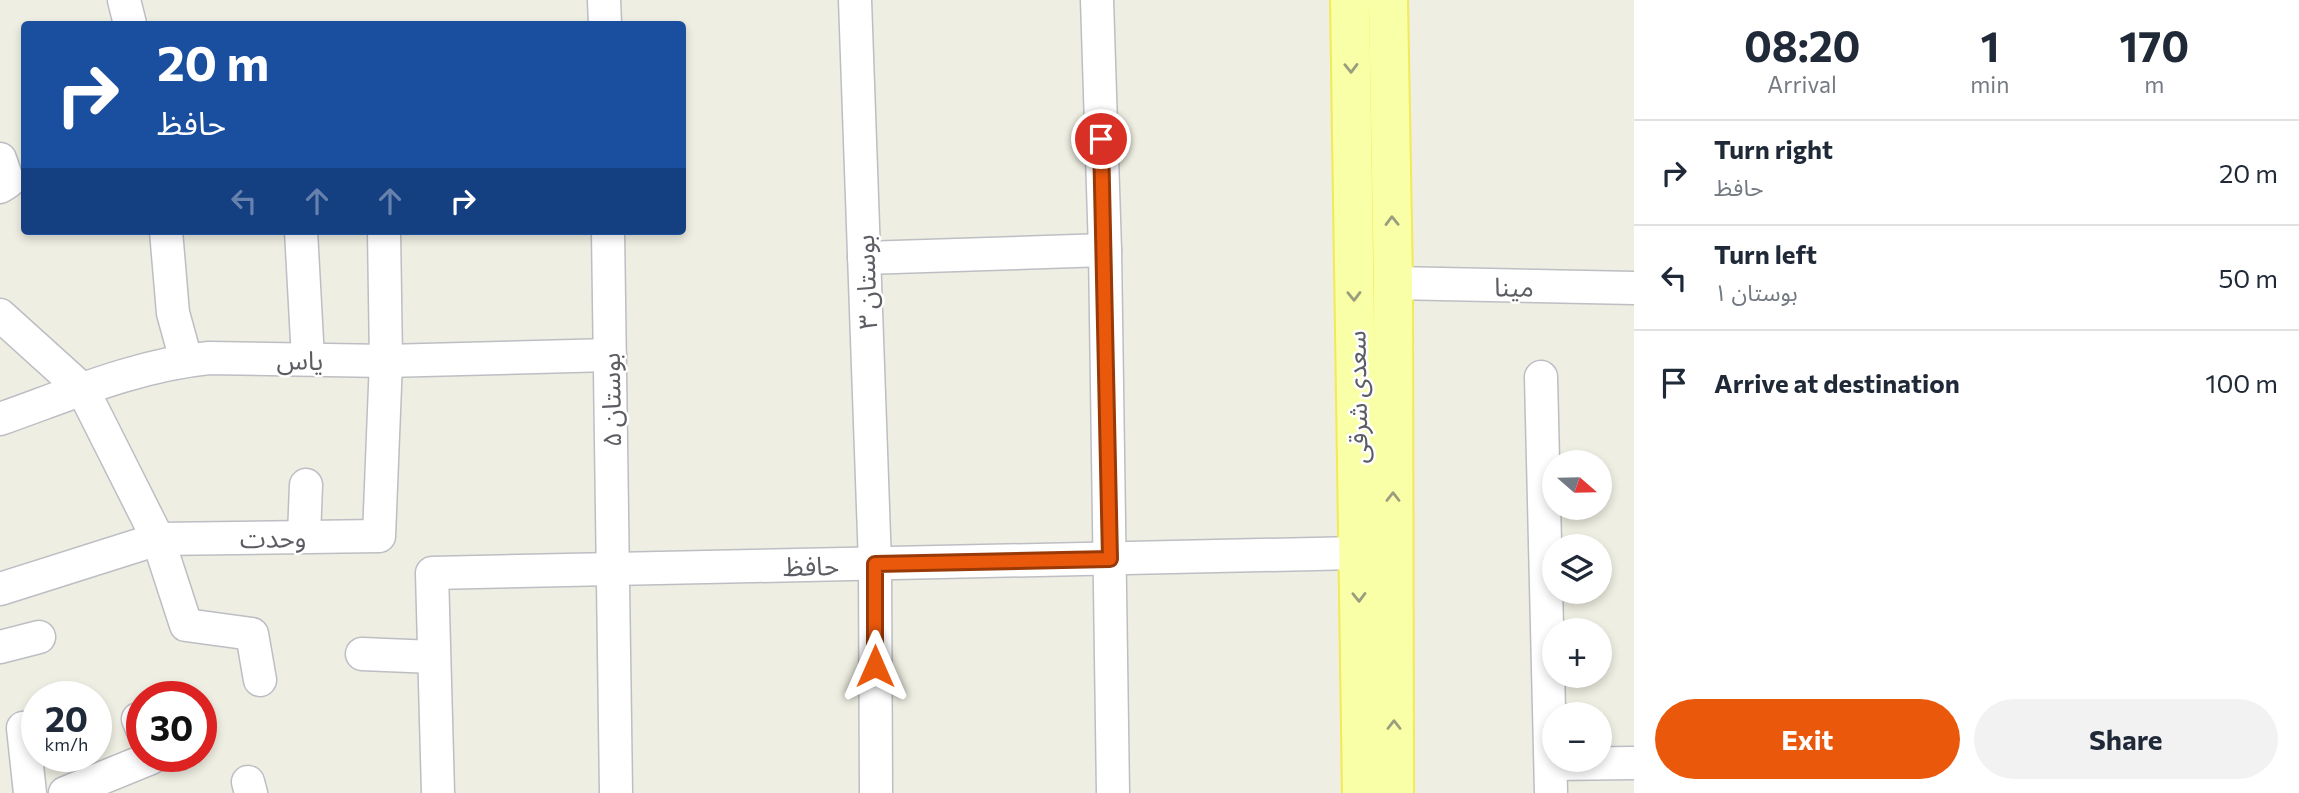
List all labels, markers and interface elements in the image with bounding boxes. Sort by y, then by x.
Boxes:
text: 08:20 [1744,19,1860,71]
text: 1 [1980,19,1999,71]
text: 170 [2119,19,2189,71]
text: 20 m [157,31,269,91]
icon: right [42,49,133,140]
one-way arrow [1343,63,1359,74]
text: Arrival [1767,70,1837,98]
text: min [1970,70,2009,98]
text: m [2144,70,2164,98]
text: حافظ [157,102,226,142]
pin [1071,109,1131,169]
icon: arrive [1082,120,1120,158]
text: Turn right [1714,133,1833,164]
icon: right [1655,154,1693,192]
text: 20 m [2219,157,2278,188]
text: حافظ [1714,173,1764,201]
icon: left [225,182,263,220]
icon: ahead [298,182,336,220]
icon: ahead [371,182,409,220]
icon: right [444,182,482,220]
one-way arrow [1384,215,1400,226]
street label: بوستان ۳ [848,234,883,330]
text: Turn left [1714,238,1817,269]
icon: left [1655,259,1693,297]
text: 50 m [2218,262,2278,293]
street label: مینا [1494,270,1534,302]
text: بوستان ۱ [1714,278,1798,306]
one-way arrow [1346,291,1362,301]
street label: سعدی شرقی [1339,330,1374,464]
street label: یاس [276,343,324,376]
street label: بوستان ۵ [594,352,627,448]
icon: arrive [1655,364,1693,402]
text: Arrive at destination [1714,367,1960,398]
text: 100 m [2205,367,2278,398]
north arrow [1542,450,1612,520]
map controls [1542,450,1612,772]
one-way arrow [1385,492,1401,502]
street label: وحدت [239,521,307,554]
button: layers [1542,534,1612,604]
street label: حافظ [783,549,839,581]
one-way arrow [1351,591,1366,602]
button: + [1542,618,1612,688]
position arrow [838,629,912,703]
speed limit sign: 30 [126,681,217,772]
text: 20 [45,696,88,739]
button: Exit [1655,699,1960,779]
button: Share [1974,699,2278,779]
button: − [1542,702,1612,772]
one-way arrow [1386,719,1402,730]
text: km/h [45,733,88,755]

